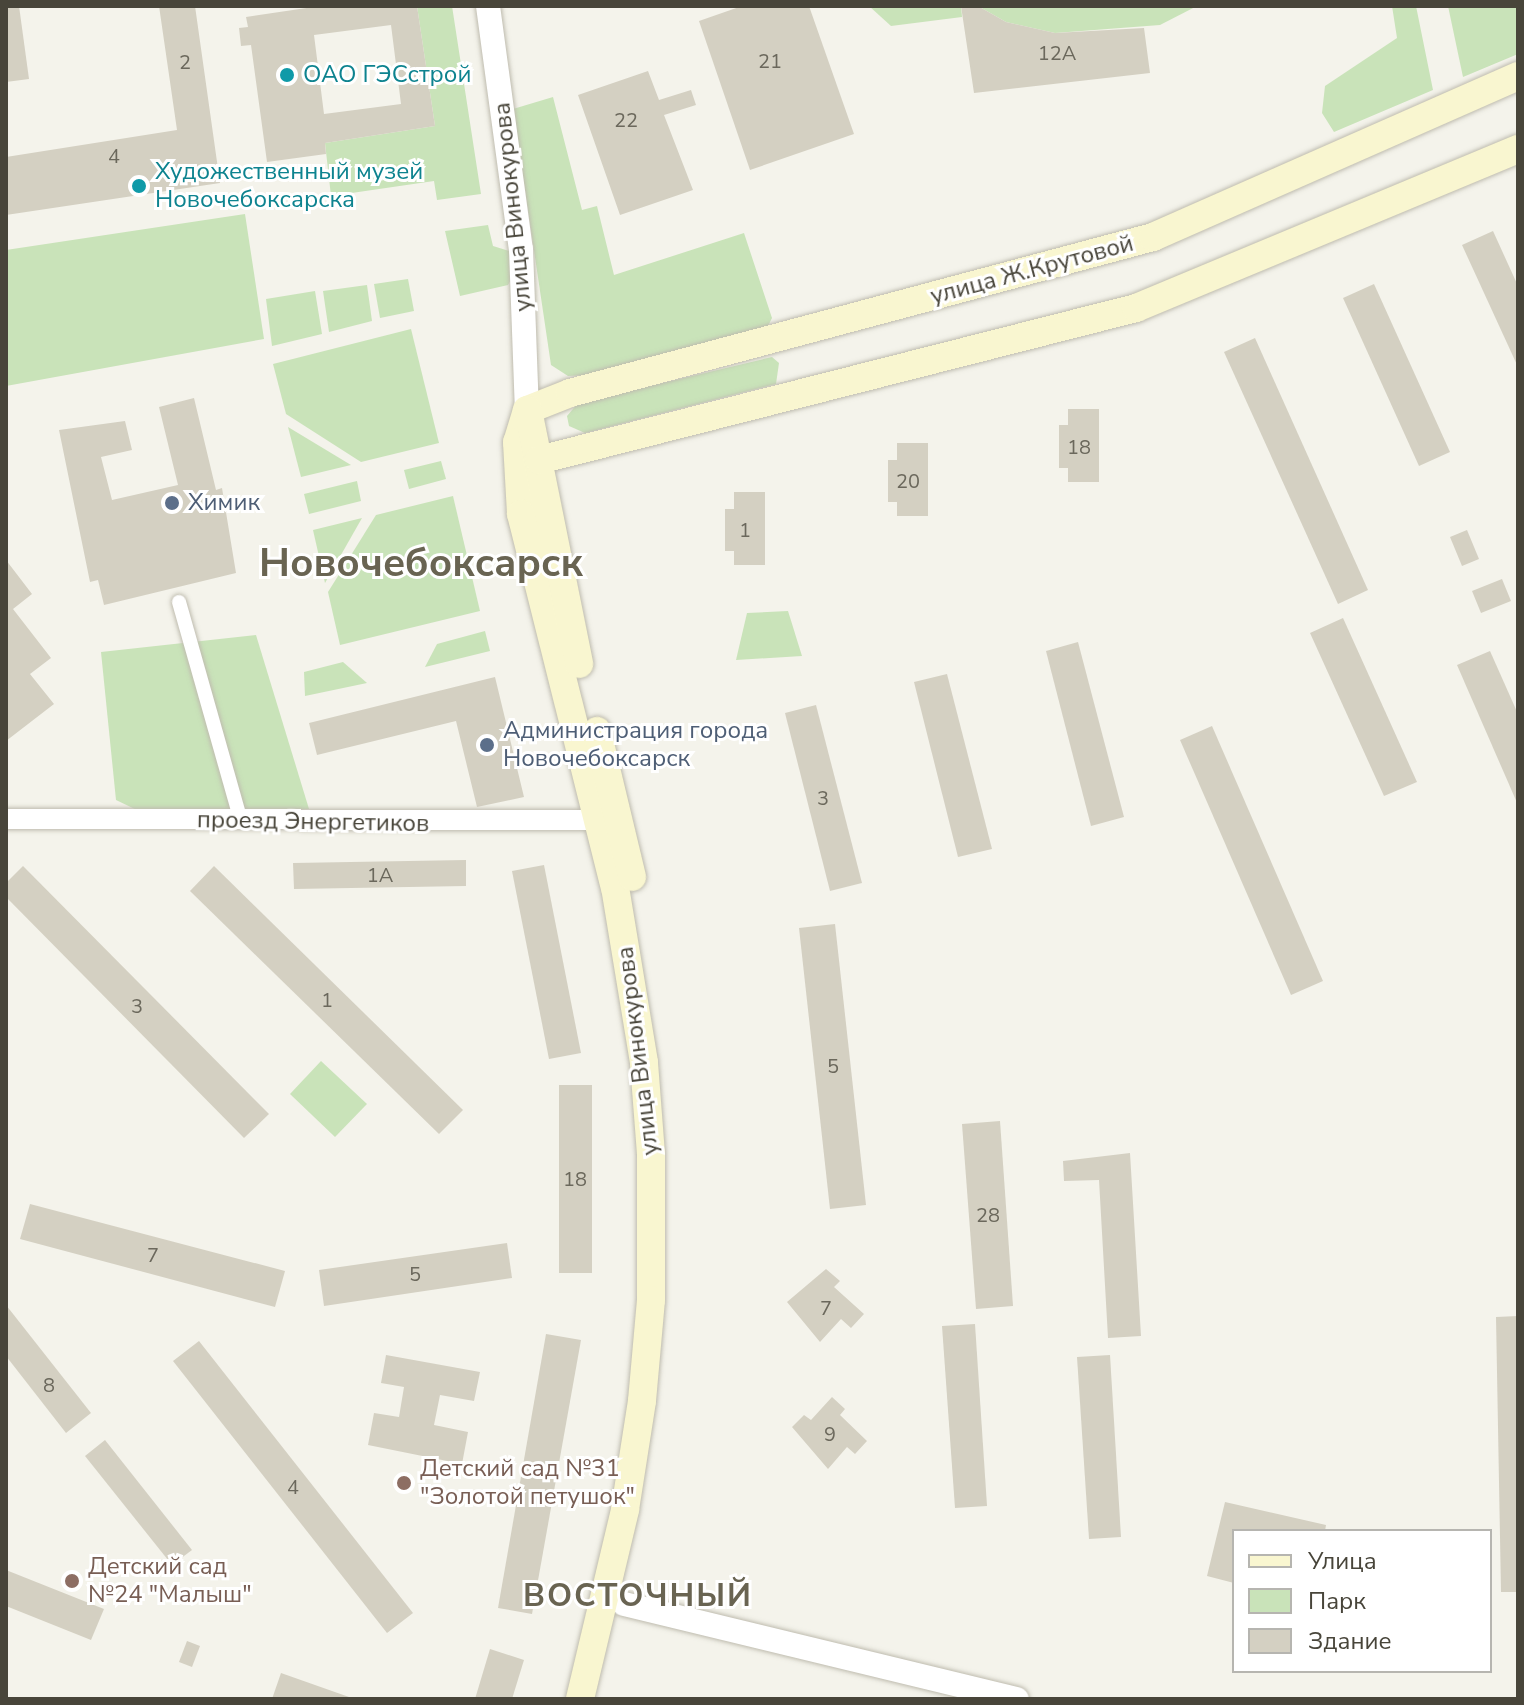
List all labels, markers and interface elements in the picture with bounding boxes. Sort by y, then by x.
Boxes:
house number: 12А [1038,41,1076,65]
house number: 21 [758,49,782,73]
house number: 2 [179,50,191,74]
place label: ОАО ГЭСстрой [303,61,471,89]
marker: ОАО ГЭСстрой [278,66,296,84]
street label: улица Винокурова [488,101,538,313]
house number: 22 [614,108,638,132]
house number: 4 [108,144,120,168]
place label: Художественный музей Новочебоксарска [155,158,423,214]
marker: Художественный музей Новочебоксарска [130,177,148,195]
street label: улица Ж.Крутовой [927,229,1137,311]
house number: 18 [1067,435,1091,459]
house number: 20 [896,469,920,493]
place label: Химик [188,489,260,517]
marker: Химик [163,494,181,512]
house number: 1 [739,518,751,542]
district label: Новочебоксарск [259,539,583,587]
place label: Администрация города Новочебоксарск [503,717,768,773]
marker: Администрация города Новочебоксарск [478,736,496,754]
house number: 3 [817,786,829,810]
street label: проезд Энергетиков [197,806,429,838]
house number: 1А [367,863,393,887]
street label: улица Винокурова [611,945,665,1157]
house number: 1 [321,988,333,1012]
house number: 3 [131,994,143,1018]
house number: 5 [827,1054,839,1078]
house number: 18 [563,1167,587,1191]
house number: 28 [976,1203,1000,1227]
house number: 7 [147,1243,159,1267]
house number: 5 [409,1262,421,1286]
house number: 7 [820,1296,832,1320]
house number: 8 [43,1373,55,1397]
house number: 9 [824,1422,836,1446]
place label: Детский сад №31 "Золотой петушок" [420,1455,635,1511]
marker: Детский сад №31 "Золотой петушок" [395,1474,413,1492]
house number: 4 [287,1475,299,1499]
legend [1232,1529,1492,1673]
text: Улица [1308,1545,1377,1577]
place label: Детский сад №24 "Малыш" [88,1553,252,1609]
marker: Детский сад №24 "Малыш" [63,1572,81,1590]
district label: ВОСТОЧНЫЙ [523,1577,753,1615]
text: Парк [1308,1585,1366,1617]
text: Здание [1308,1625,1392,1657]

